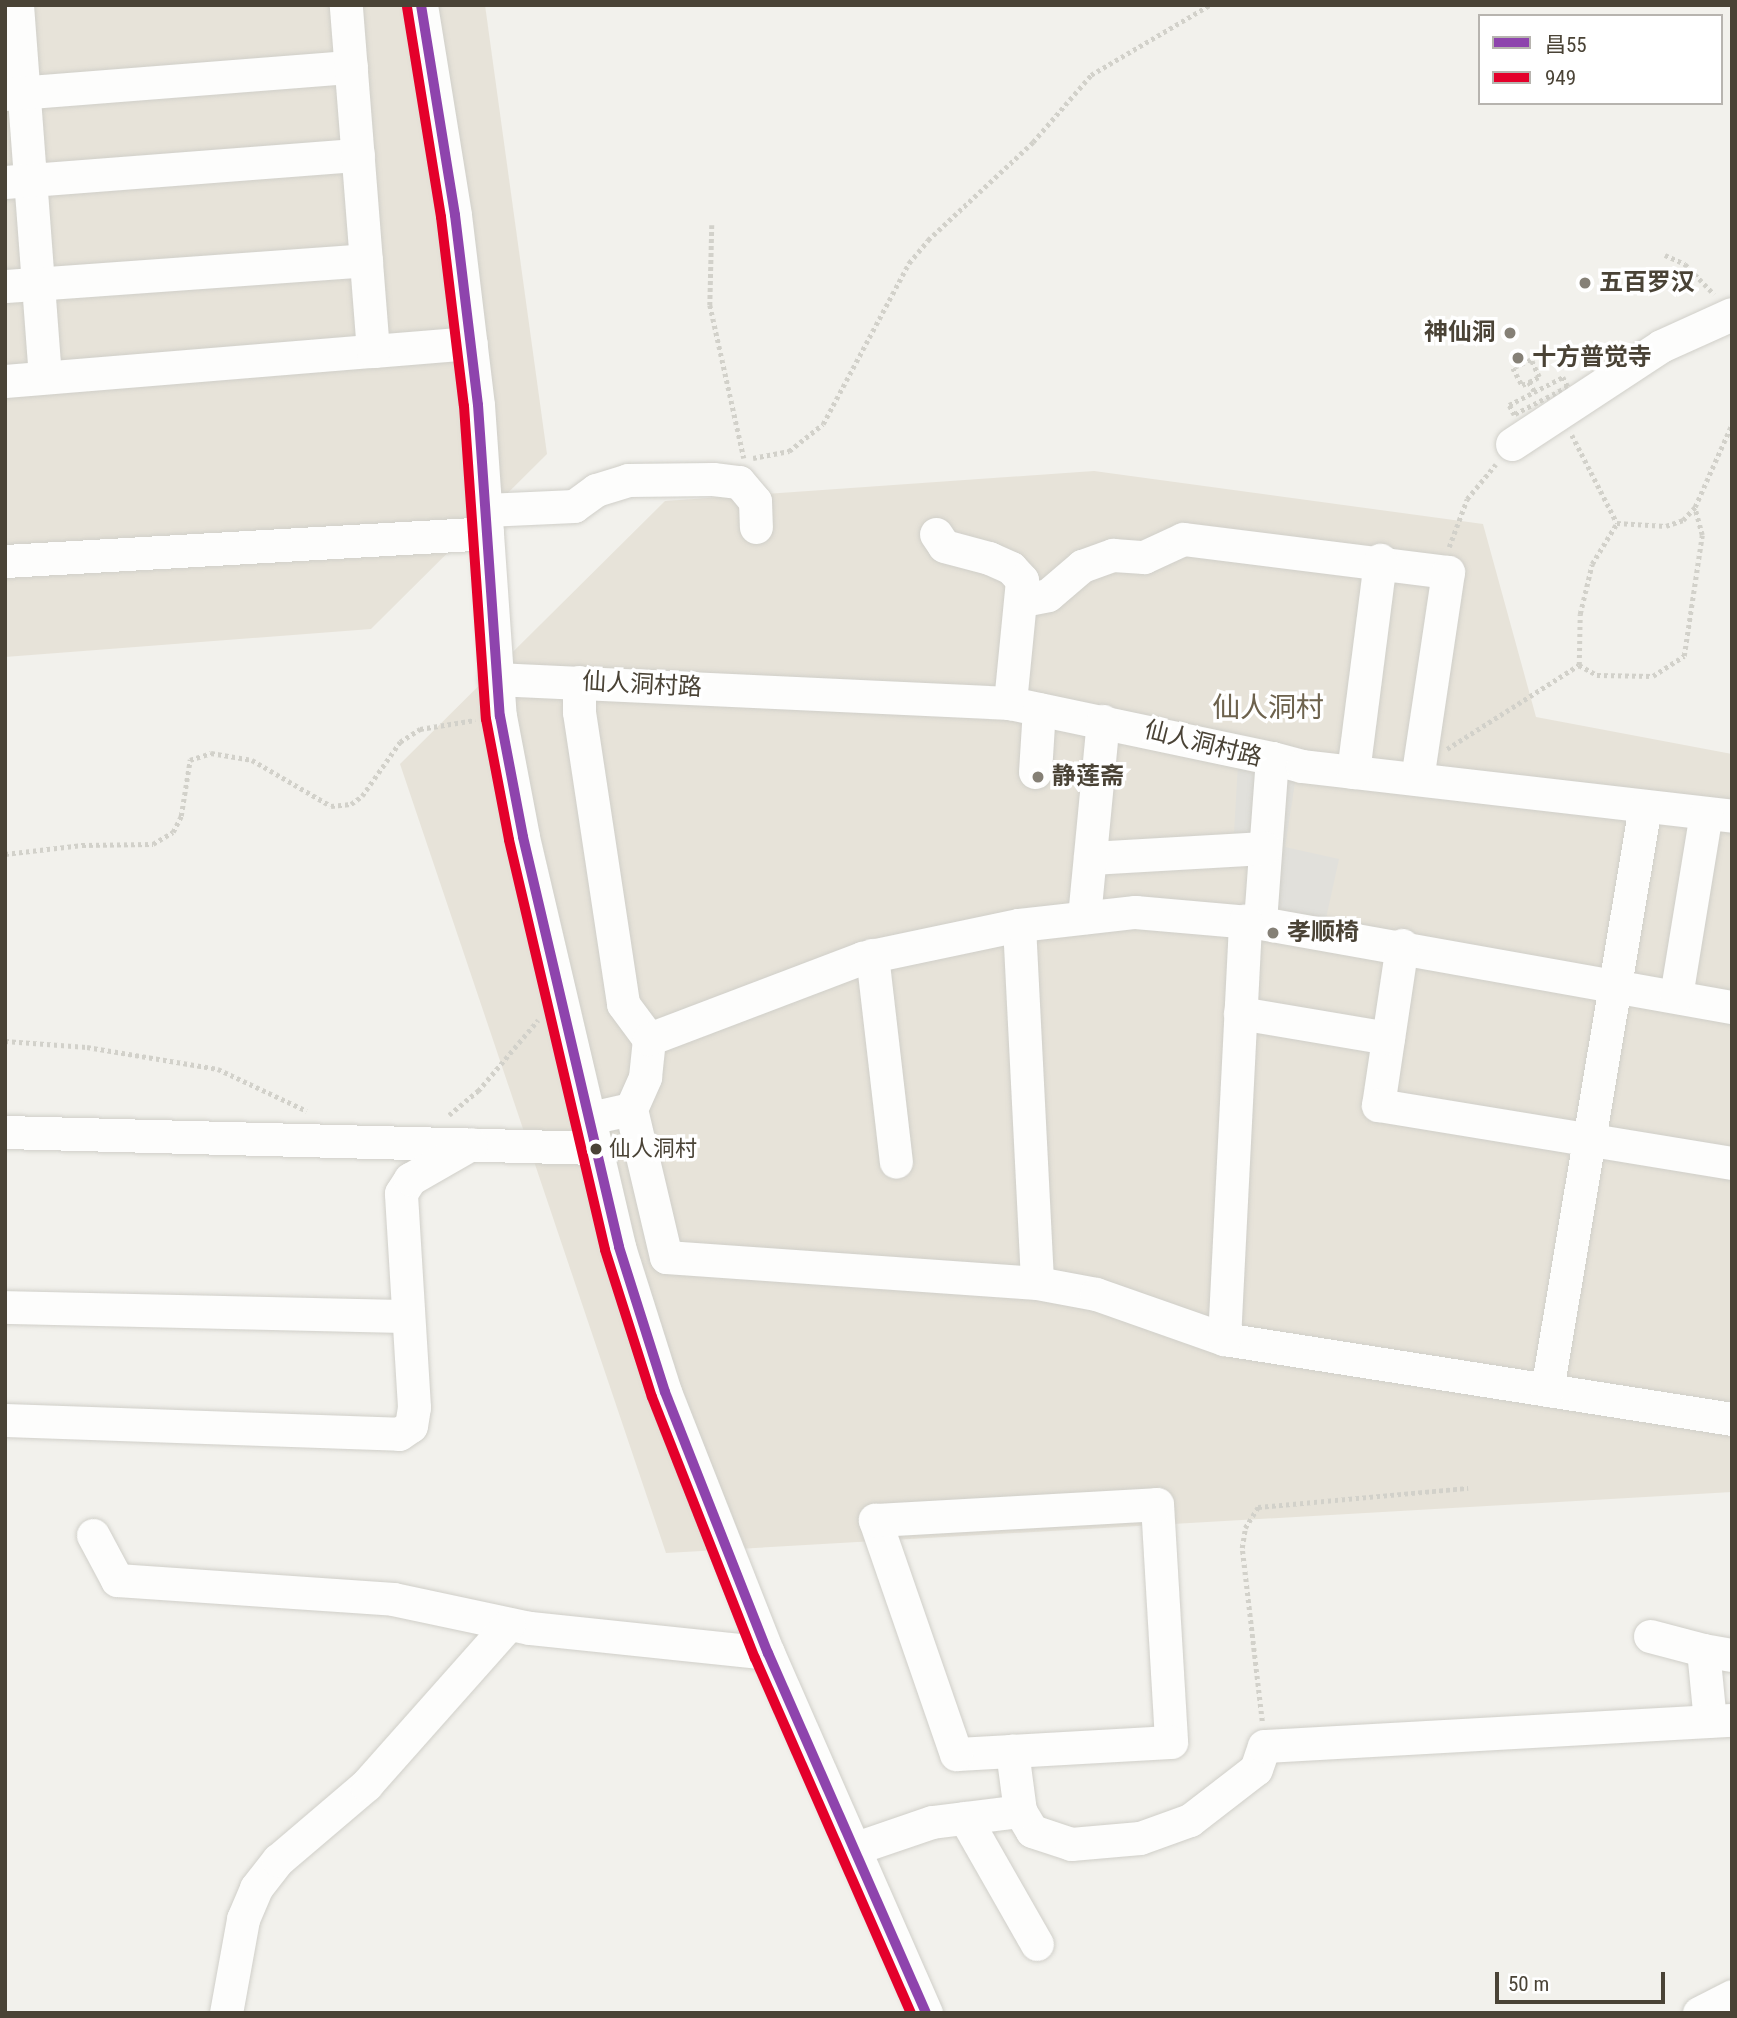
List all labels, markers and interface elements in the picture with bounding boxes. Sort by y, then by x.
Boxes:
legend [1478,14,1723,105]
text: 昌55 [1545,33,1587,57]
text: 949 [1545,66,1576,90]
place label: 五百罗汉 [1599,269,1695,297]
marker: 五百罗汉 [1577,275,1593,291]
place label: 神仙洞 [1424,319,1496,347]
marker: 神仙洞 [1502,325,1518,341]
place label: 十方普觉寺 [1532,344,1652,372]
marker: 十方普觉寺 [1510,350,1526,366]
street label: 仙人洞村路 [581,667,703,703]
district label: 仙人洞村 [1212,691,1324,725]
street label: 仙人洞村路 [1141,716,1265,772]
place label: 静莲斋 [1052,763,1124,791]
marker: 静莲斋 [1030,769,1046,785]
place label: 孝顺椅 [1287,919,1359,947]
marker: 孝顺椅 [1265,925,1281,941]
place label: 仙人洞村 [609,1136,697,1162]
marker: 仙人洞村 [589,1142,603,1156]
scale bar [1499,1958,1669,2002]
text: 50 m [1508,1972,1549,1996]

